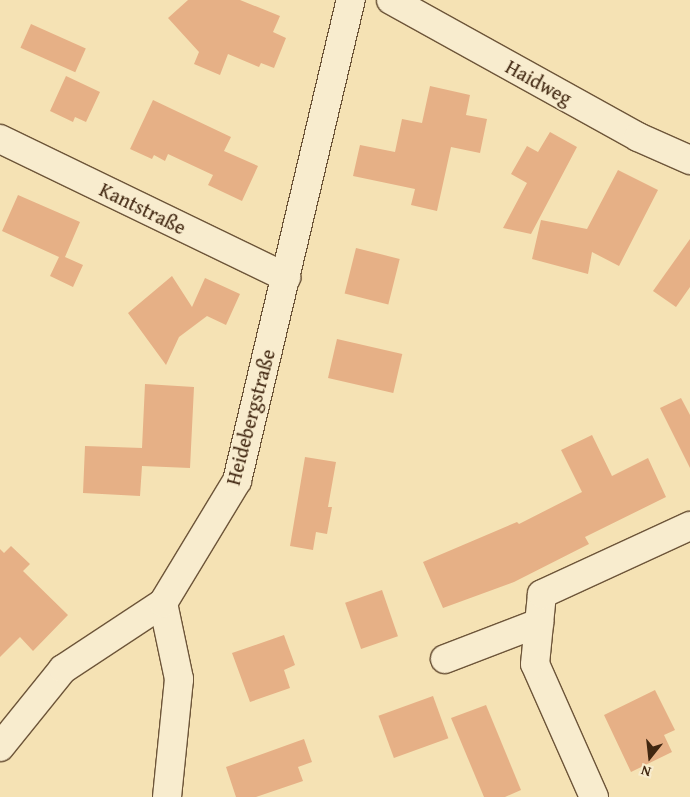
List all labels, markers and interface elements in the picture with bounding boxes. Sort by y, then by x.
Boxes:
street label: Haidweg [502,54,576,110]
street label: Kantstraße [96,177,190,239]
street label: Heidebergstraße [220,346,280,488]
north arrow [625,732,675,782]
text: N [639,761,653,782]

